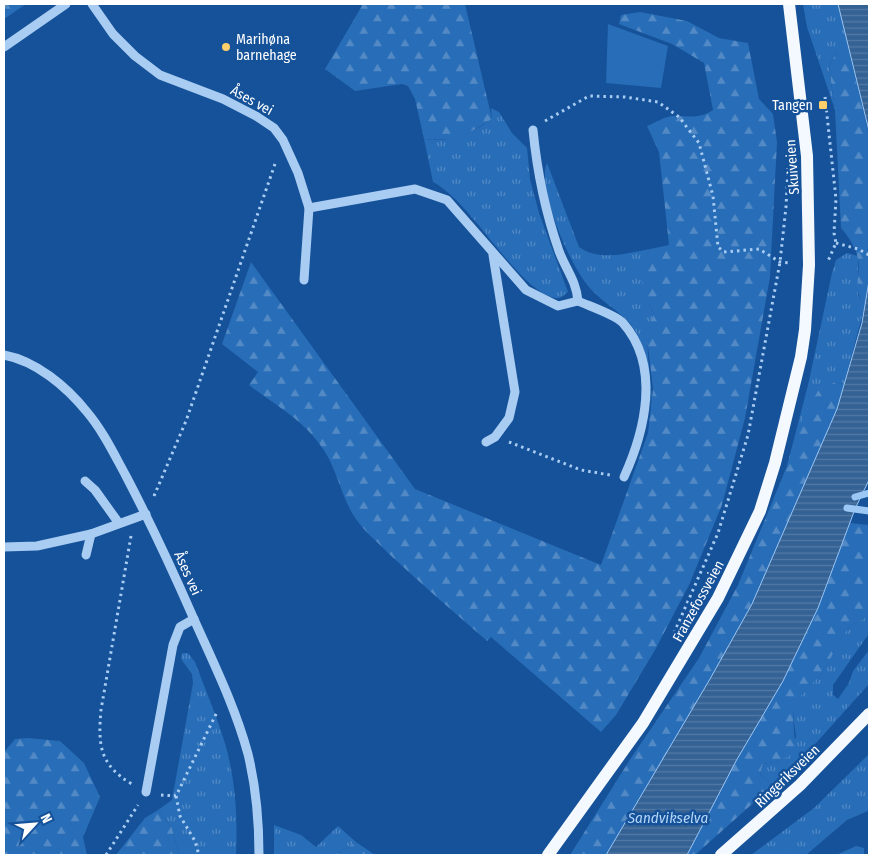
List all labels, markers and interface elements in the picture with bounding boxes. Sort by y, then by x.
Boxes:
place label: Marihøna barnehage [236,31,297,64]
marker: Marihøna barnehage [220,41,232,53]
street label: Åses vei [227,81,277,119]
place label: Tangen [772,97,813,114]
marker: Tangen [817,99,829,111]
street label: Skuiveien [782,139,803,195]
street label: Åses vei [170,548,206,598]
street label: Franzefossveien [669,557,728,645]
street label: Ringeriksveien [751,741,823,811]
north arrow [10,799,60,849]
water label: Sandvikselva [627,809,708,827]
text: N [37,811,56,826]

